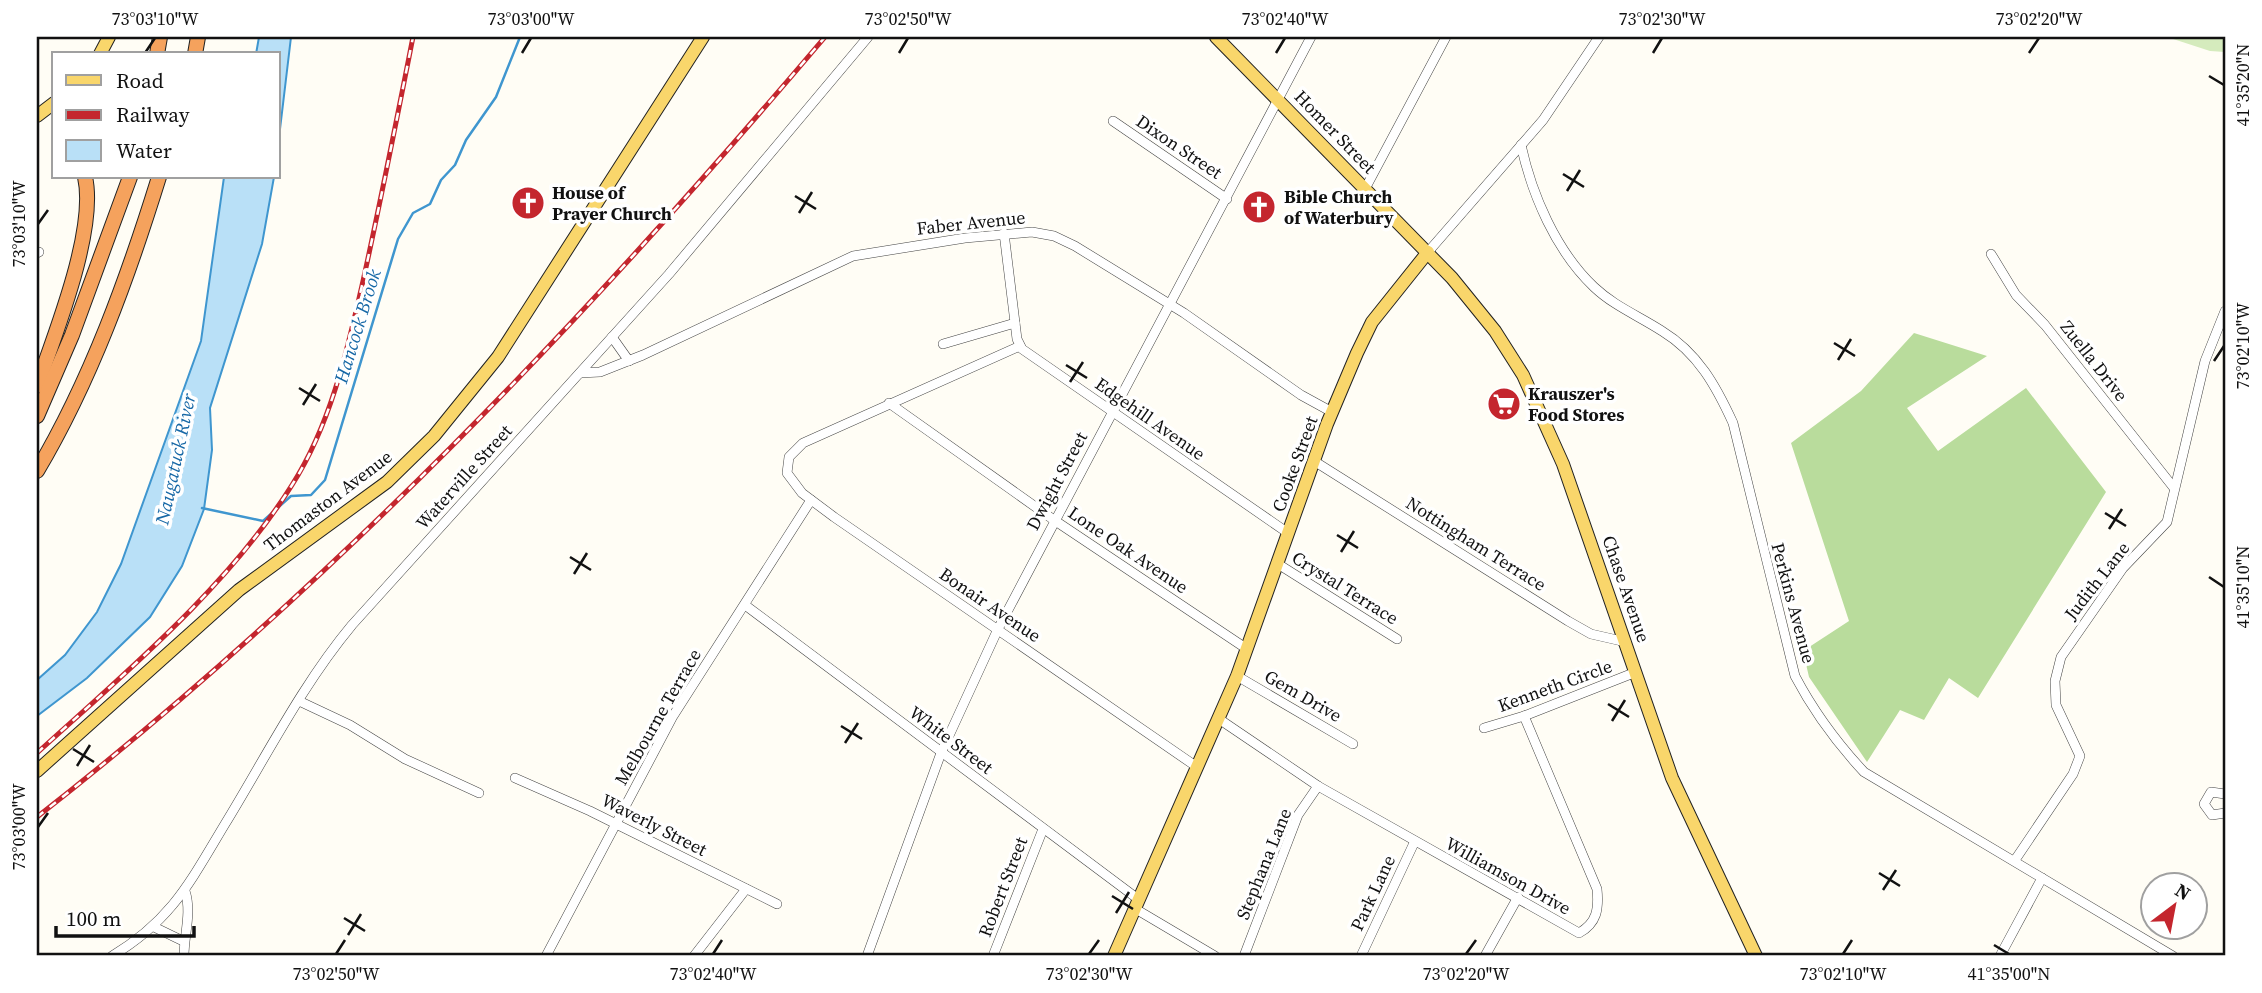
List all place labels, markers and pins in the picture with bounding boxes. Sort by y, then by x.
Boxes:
place label: House of Prayer Church [552,180,672,226]
church icon: House of Prayer Church [509,184,547,222]
place label: Bible Church of Waterbury [1284,184,1394,230]
church icon: Bible Church of Waterbury [1240,188,1278,226]
place label: Krauszer's Food Stores [1528,381,1624,427]
supermarket icon: Krauszer's Food Stores [1485,385,1523,423]

